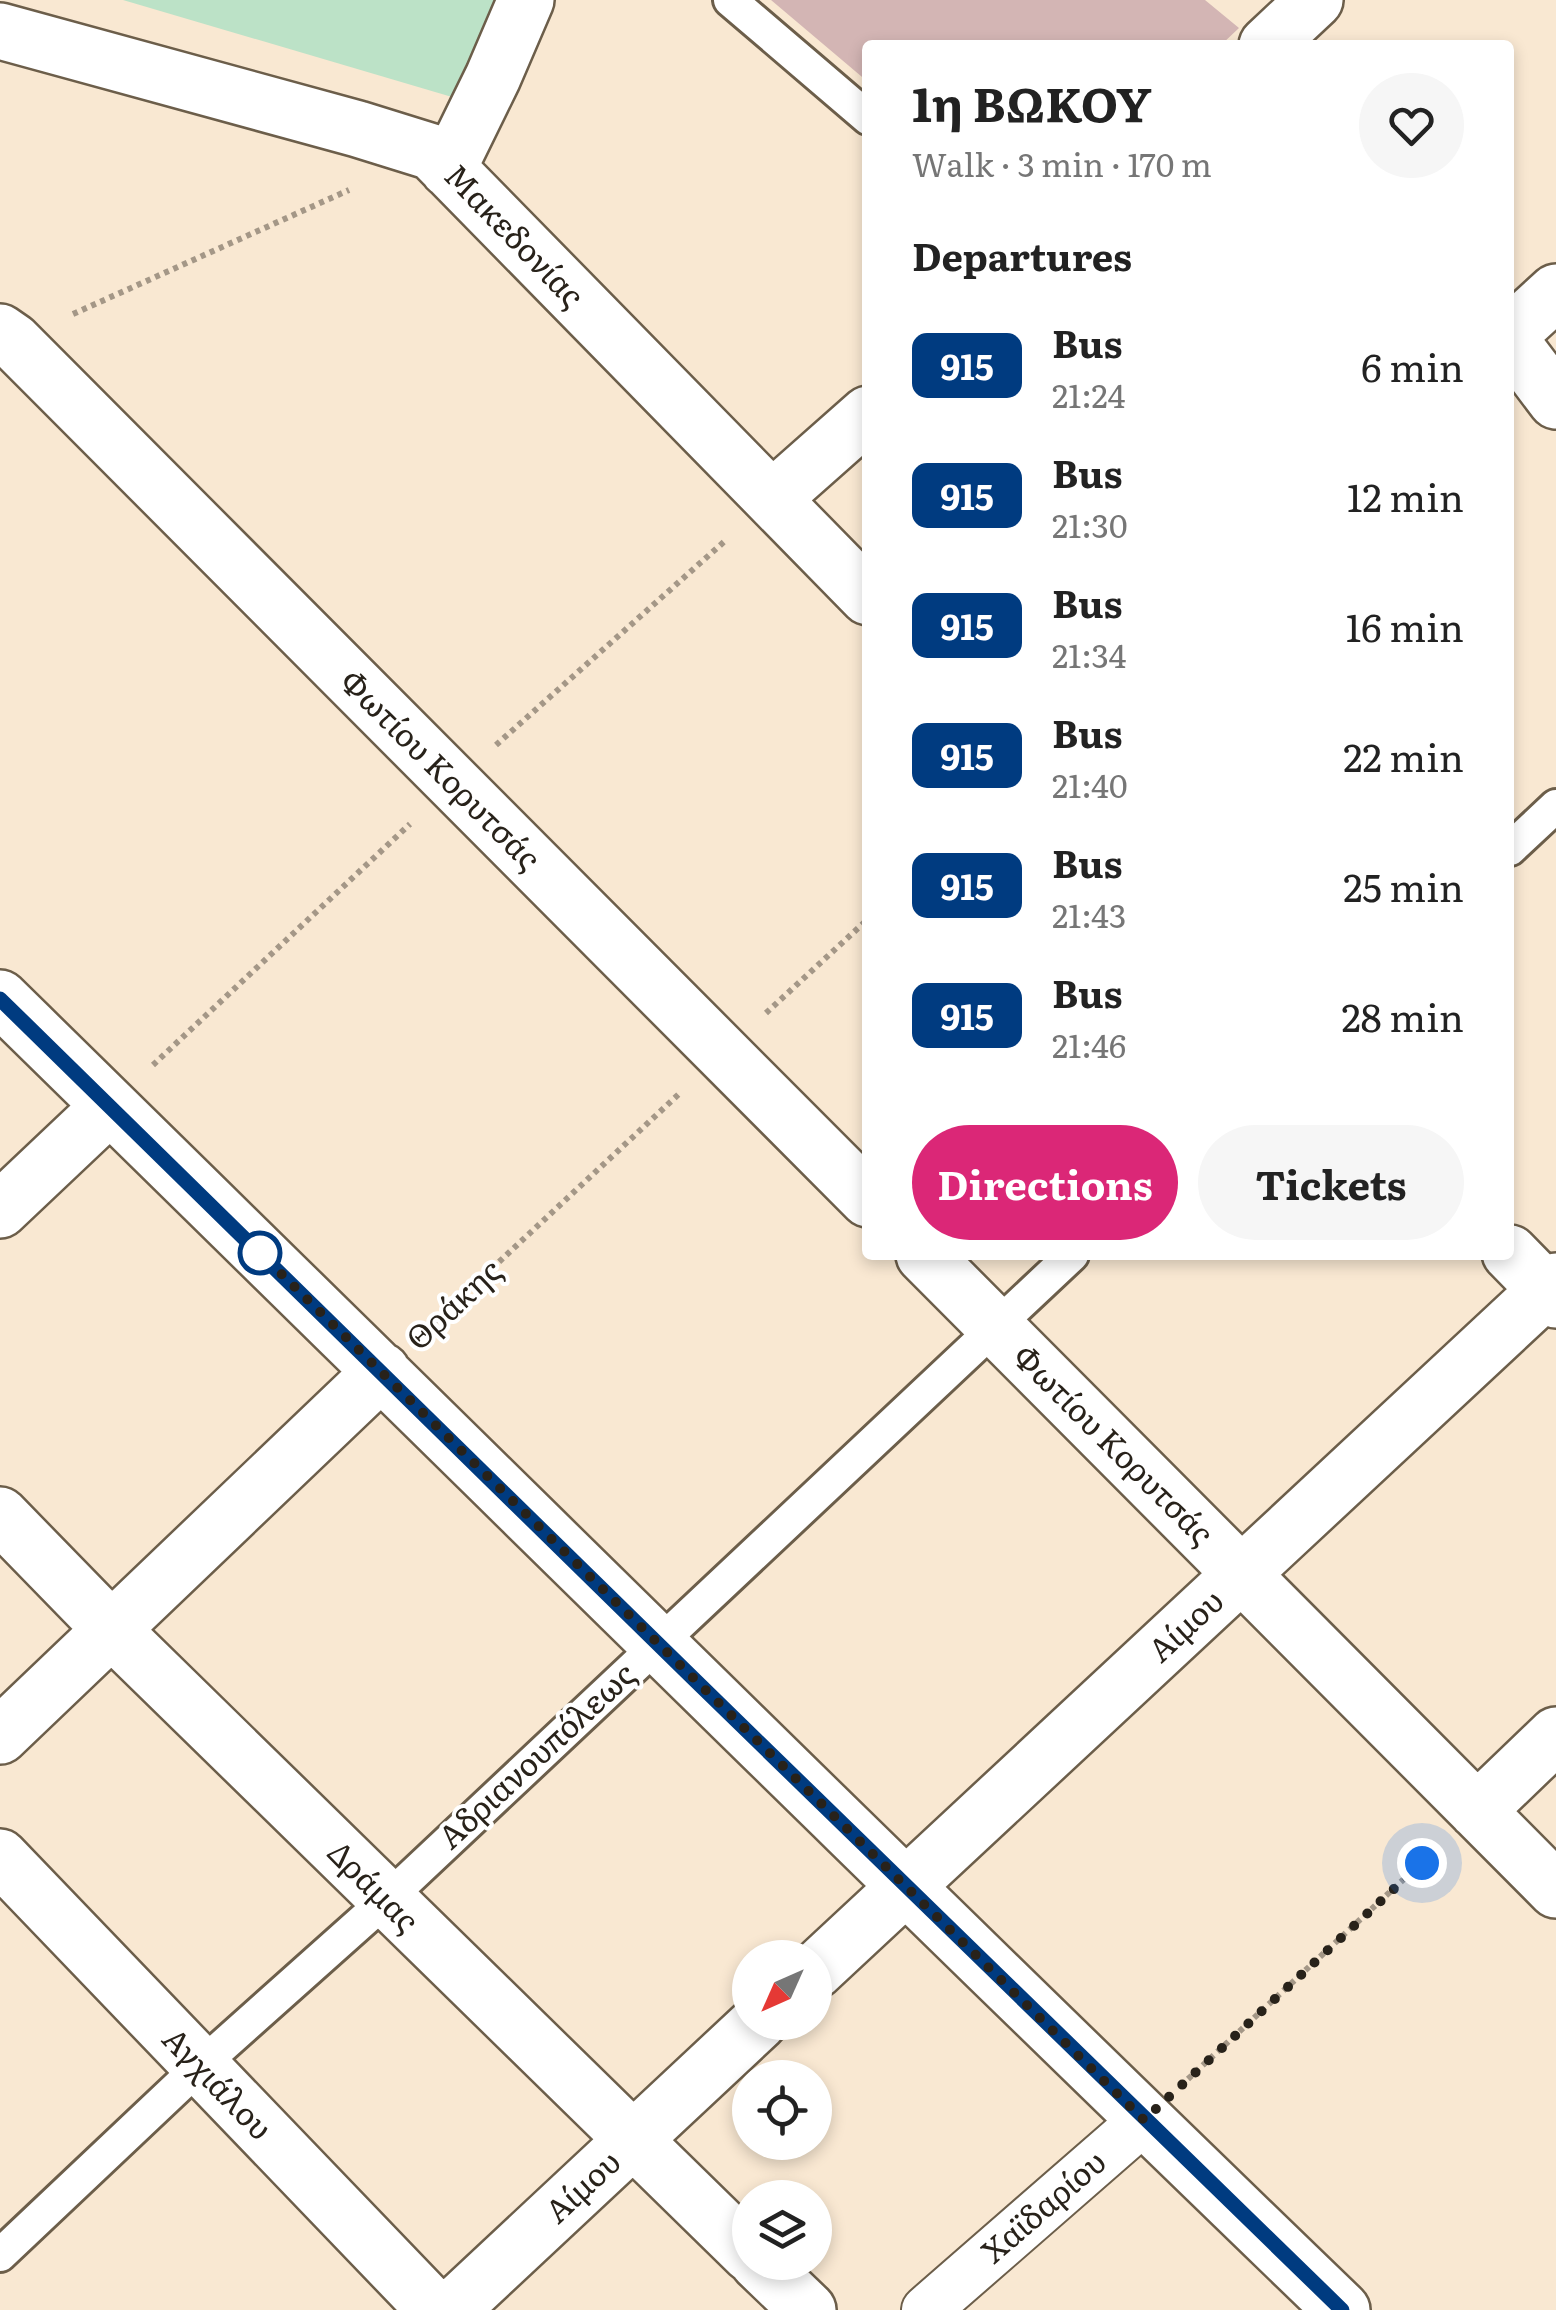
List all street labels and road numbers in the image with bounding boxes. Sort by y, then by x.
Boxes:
street label: Μακεδονίας [435,151,597,317]
street label: Φωτίου Κορυτσάς [331,656,554,879]
street label: Θράκης [393,1246,511,1360]
street label: Φωτίου Κορυτσάς [1004,1331,1227,1554]
street label: Αίμου [1135,1576,1233,1671]
street label: Αδριανουπόλεως [425,1649,645,1858]
street label: Δράμας [318,1828,432,1942]
street label: Αγχιάλου [153,2015,285,2149]
street label: Αίμου [532,2137,630,2232]
street label: Χαϊδαρίου [969,2137,1115,2273]

